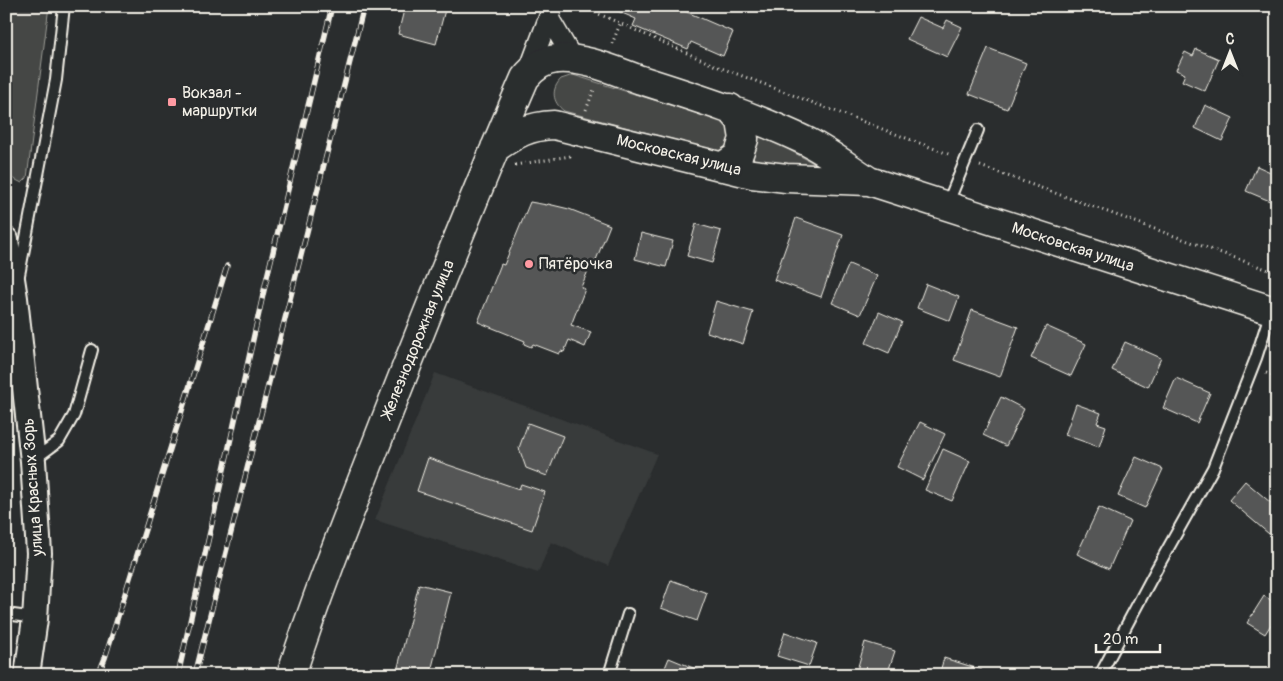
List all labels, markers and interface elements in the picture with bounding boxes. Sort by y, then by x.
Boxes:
north arrow [1206,28,1256,78]
text: С [1226,31,1235,48]
place label: Вокзал - маршрутки [182,83,257,121]
marker: Вокзал - маршрутки [166,96,178,108]
street label: Московская улица [615,130,743,180]
street label: Московская улица [1009,218,1137,276]
place label: Пятёрочка [539,254,613,274]
street label: Железнодорожная улица [376,257,459,424]
marker: Пятёрочка [523,258,535,270]
street label: улица Красных Зорь [18,417,48,558]
scale bar [1096,621,1159,653]
text: 20 m [1103,630,1138,649]

